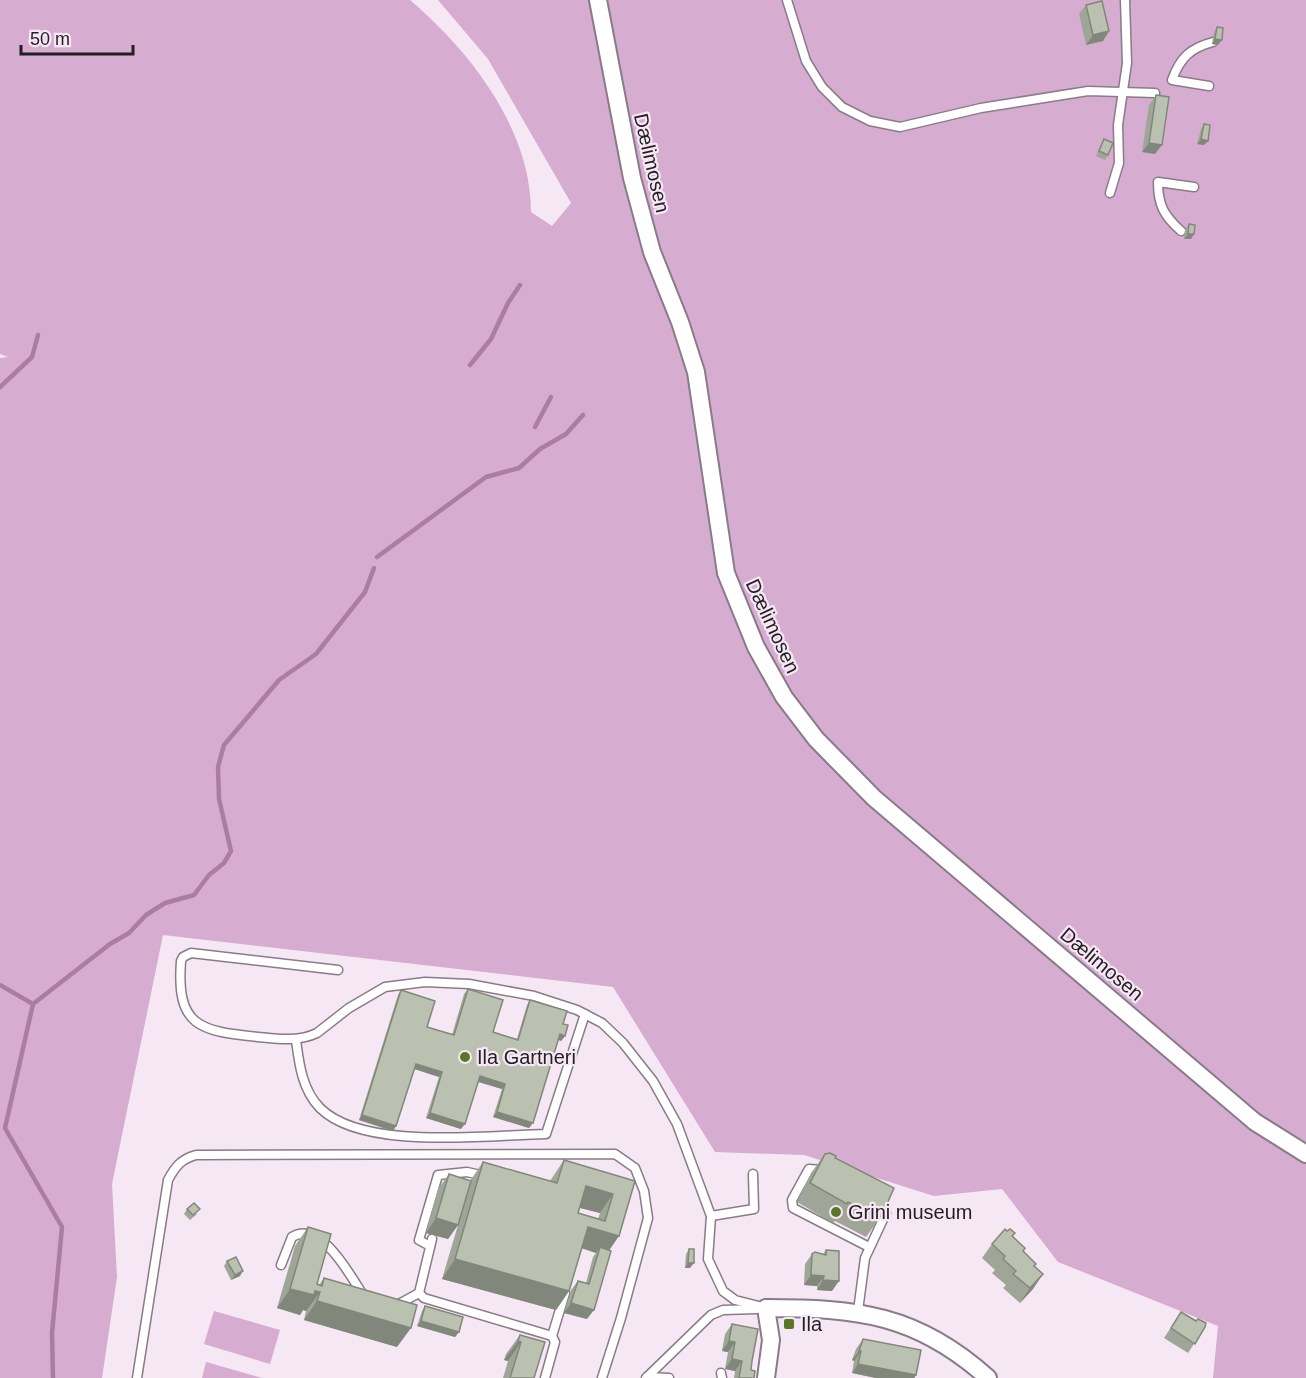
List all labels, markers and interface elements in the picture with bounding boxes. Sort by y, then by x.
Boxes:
scale bar [21,18,134,56]
text: 50 m [30,29,70,49]
street label: Dælimosen [630,111,674,215]
street label: Dælimosen [742,576,804,676]
street label: Dælimosen [1056,923,1148,1005]
place label: Ila Gartneri [477,1046,576,1068]
marker: Ila Gartneri [458,1050,472,1064]
place label: Grini museum [848,1201,972,1223]
marker: Grini museum [829,1205,843,1219]
place label: Ila [801,1313,823,1335]
marker: Ila [782,1317,796,1331]

